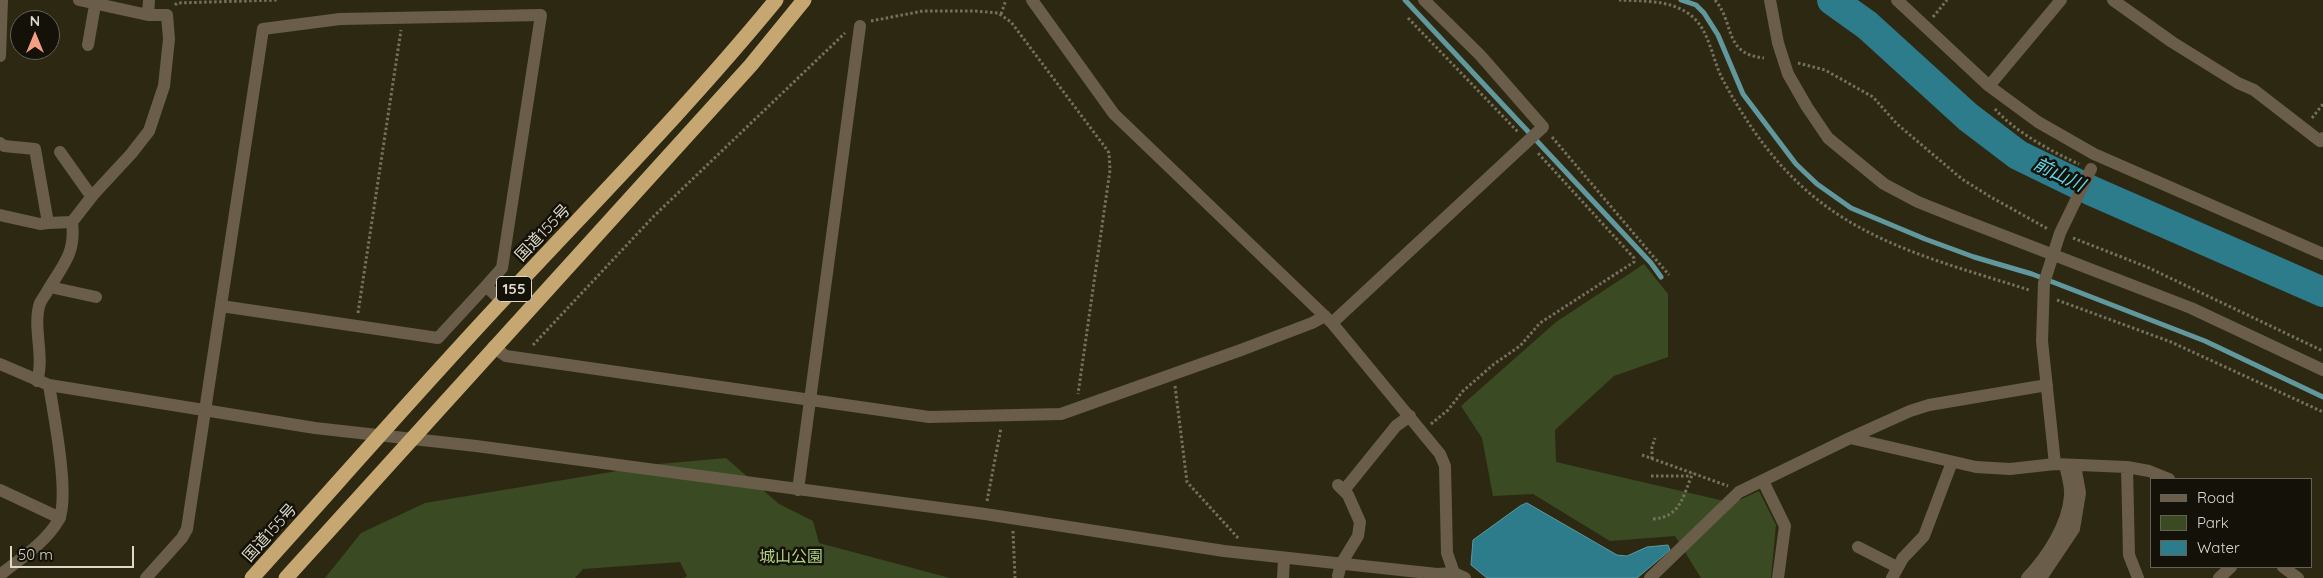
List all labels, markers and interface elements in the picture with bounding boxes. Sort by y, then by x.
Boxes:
north arrow [10,10,60,60]
text: N [30,12,40,30]
water label: 前山川 [2030,153,2088,197]
street label: 国道155号 [511,201,575,265]
road number: 155 [496,276,532,302]
legend [2150,478,2313,568]
text: Road [2197,488,2234,507]
street label: 国道155号 [239,500,301,566]
text: Park [2197,513,2229,532]
scale bar [12,536,136,568]
text: Water [2197,538,2240,557]
text: 50 m [18,545,53,564]
park label: 城山公園 [759,547,823,567]

